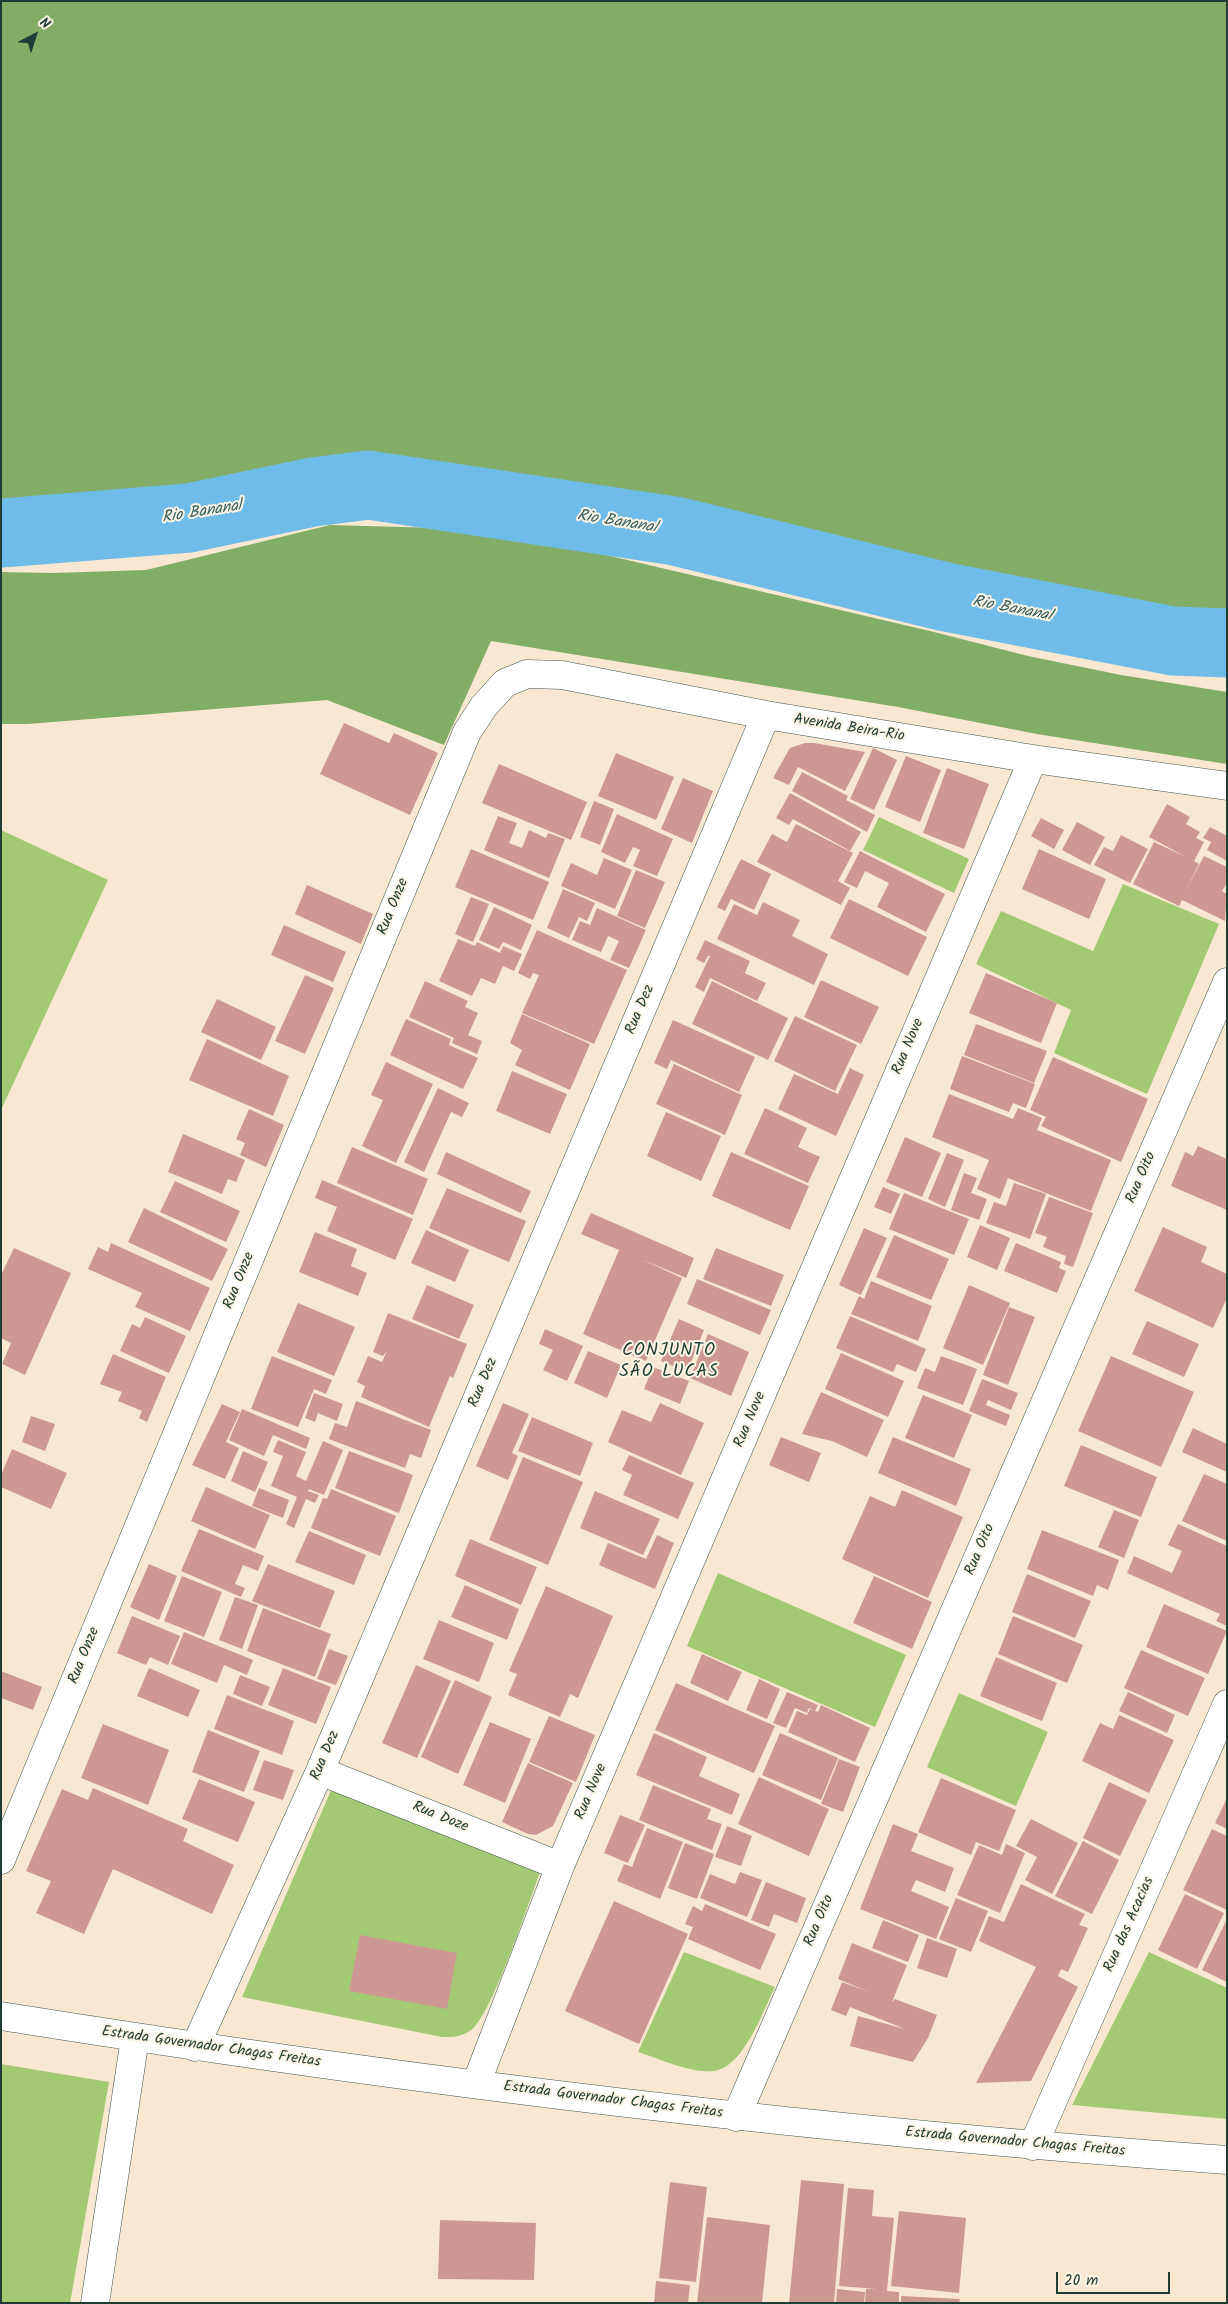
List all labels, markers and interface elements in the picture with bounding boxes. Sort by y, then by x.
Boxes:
north arrow [10,10,60,60]
text: N [34,12,55,35]
water label: Rio Bananal [161,497,243,529]
water label: Rio Bananal [576,507,658,539]
water label: Rio Bananal [971,593,1053,627]
street label: Avenida Beira-Rio [792,711,906,747]
street label: Rua Onze [374,876,414,938]
street label: Rua Dez [623,983,659,1037]
street label: Rua Nove [889,1016,929,1078]
street label: Rua Oito [1123,1149,1161,1207]
street label: Rua Onze [220,1250,260,1312]
district label: CONJUNTO SÃO LUCAS [618,1341,720,1384]
street label: Rua Dez [466,1356,502,1410]
street label: Rua Nove [731,1389,771,1451]
street label: Rua Oito [962,1521,1000,1579]
street label: Rua Onze [65,1625,105,1687]
street label: Rua Dez [308,1729,344,1783]
street label: Rua Nove [572,1761,612,1823]
street label: Rua Doze [409,1799,471,1837]
street label: Rua das Acacias [1101,1875,1159,1975]
street label: Rua Oito [801,1892,839,1950]
street label: Estrada Governador Chagas Freitas [100,2024,322,2072]
street label: Estrada Governador Chagas Freitas [502,2079,724,2123]
street label: Estrada Governador Chagas Freitas [904,2124,1126,2162]
scale bar [1058,2262,1172,2294]
text: 20 m [1064,2269,1098,2293]

